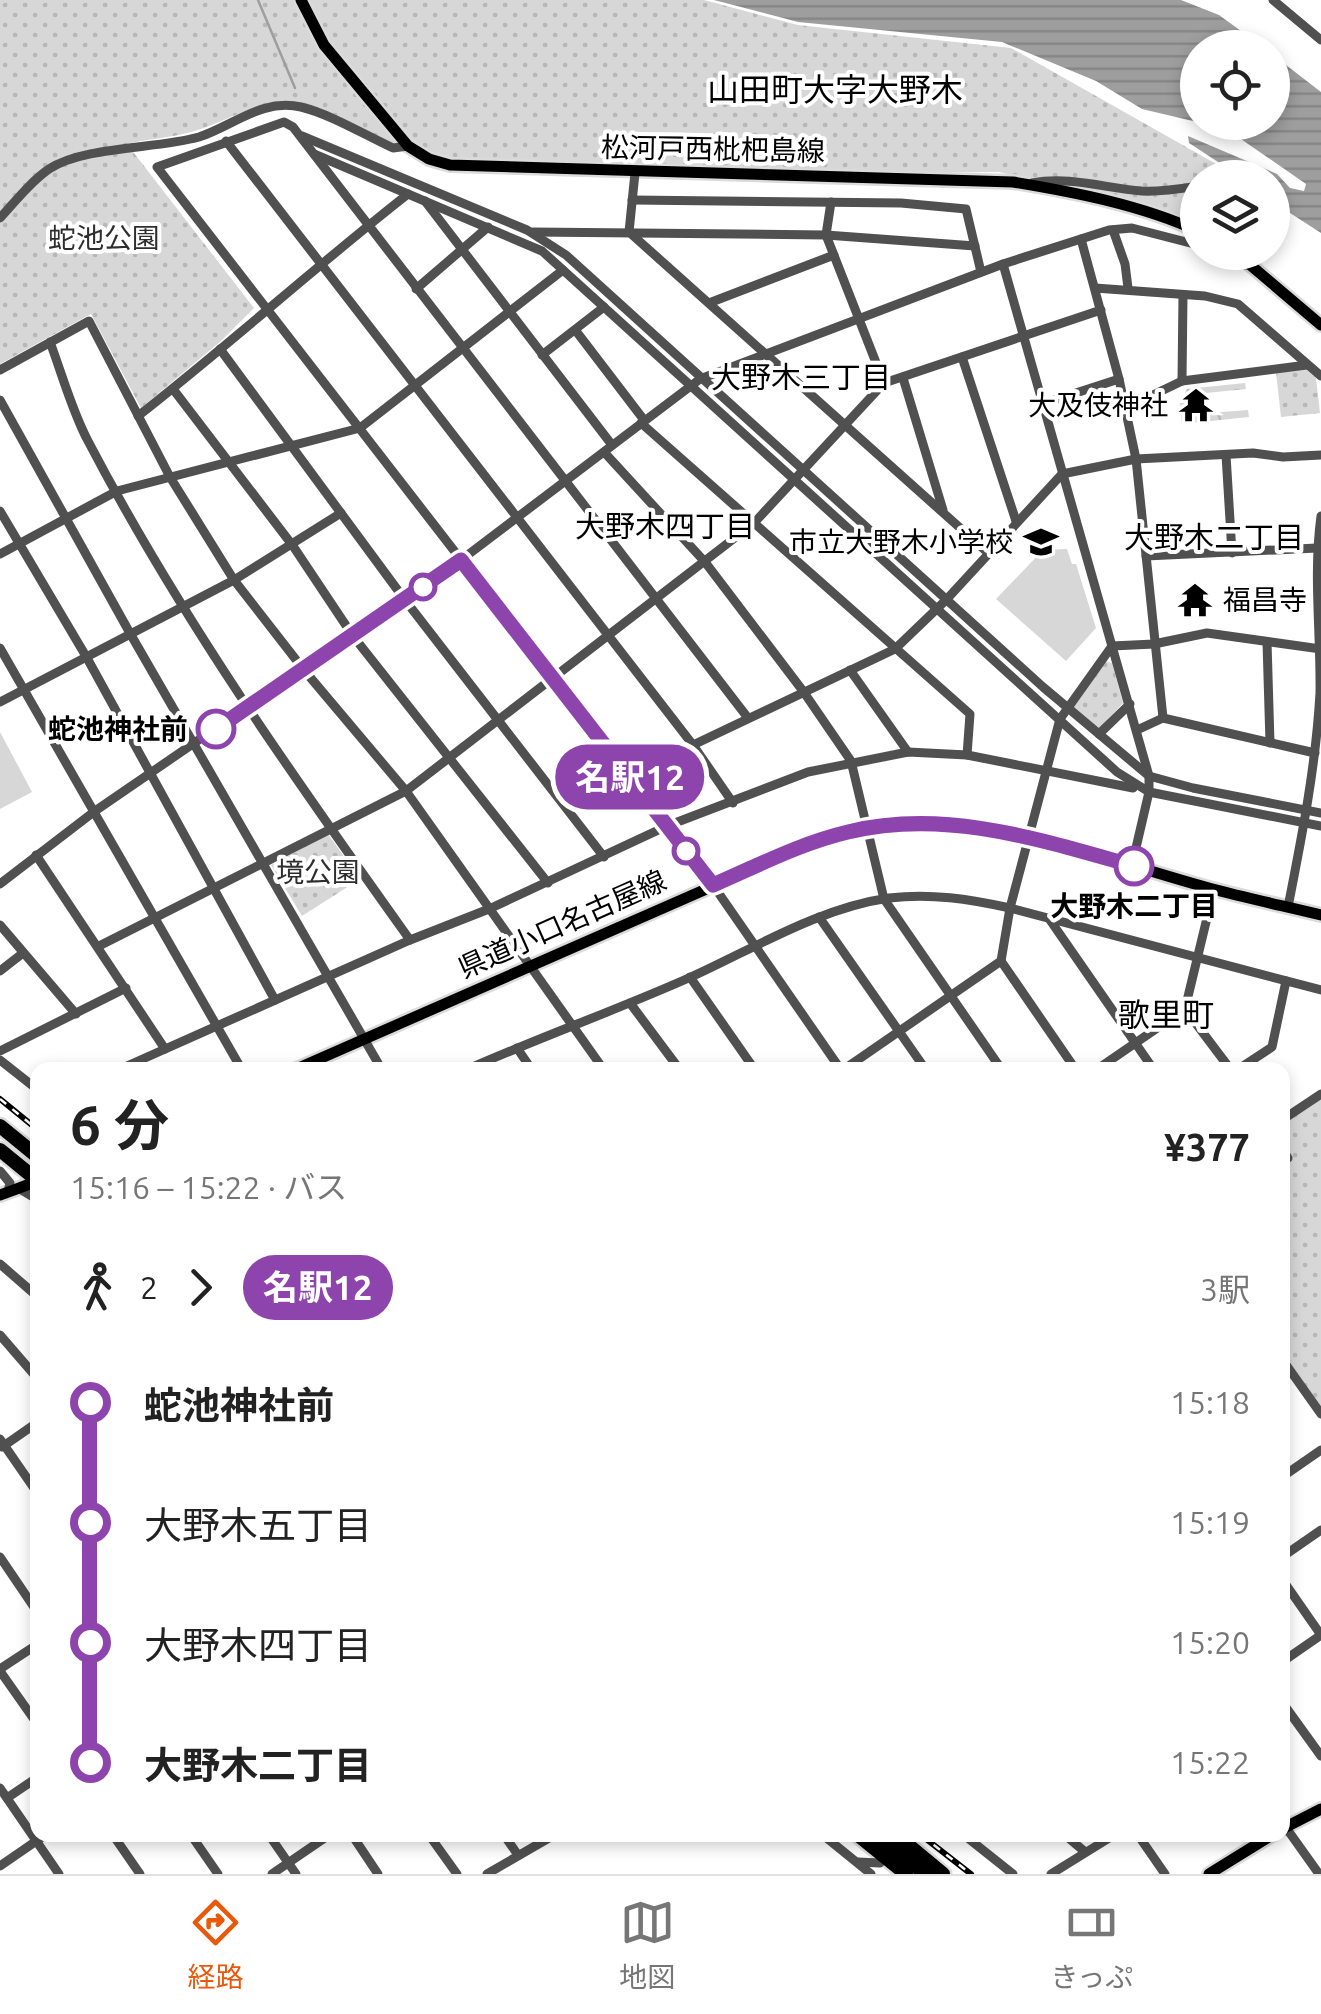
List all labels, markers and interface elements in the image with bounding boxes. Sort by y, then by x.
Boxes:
map controls [1180,30,1290,270]
button: locate [1180,30,1290,140]
district label: 山田町大字大野木 [707,71,963,107]
street label: 松河戸西枇杷島線 [601,131,825,166]
button: layers [1180,160,1290,270]
park label: 蛇池公園 [48,222,160,253]
district label: 大野木三丁目 [711,360,891,394]
temple icon: 大及伎神社 [1177,386,1215,424]
place label: 大及伎神社 [1028,389,1168,420]
district label: 大野木四丁目 [575,509,755,543]
district label: 大野木二丁目 [1124,520,1304,554]
school or university icon: 市立大野木小学校 [1022,523,1060,561]
place label: 市立大野木小学校 [789,526,1013,557]
unlabelled marker [410,574,436,600]
temple icon: 福昌寺 [1176,581,1214,619]
place label: 福昌寺 [1223,584,1307,615]
marker: 蛇池神社前 [197,710,235,748]
place label: 蛇池神社前 [48,713,188,744]
line badge: 名駅12 [560,744,700,810]
text: 名駅12 [575,757,685,797]
unlabelled marker [673,838,699,864]
marker: 大野木二丁目 [1115,847,1153,885]
park label: 境公園 [276,856,360,887]
street label: 県道小口名古屋線 [453,864,670,983]
place label: 大野木二丁目 [1050,890,1218,921]
district label: 歌里町 [1118,996,1214,1032]
text: 6 分 [70,1094,169,1155]
text: ¥377 [1164,1126,1250,1168]
text: 15:16 – 15:22 · バス [70,1169,347,1205]
icon: walk [70,1260,125,1315]
icon: forward [173,1260,228,1315]
text: 名駅12 [263,1267,373,1307]
text: 2 [140,1269,158,1305]
text: 3駅 [1200,1271,1250,1307]
text: 蛇池神社前 [144,1384,334,1426]
text: 15:18 [1170,1384,1250,1420]
text: 大野木五丁目 [144,1504,372,1546]
text: 15:19 [1170,1504,1250,1540]
text: 大野木四丁目 [144,1624,372,1666]
text: 15:20 [1170,1624,1250,1660]
text: 大野木二丁目 [144,1744,372,1786]
text: 15:22 [1170,1744,1250,1780]
tab: 経路 [188,1895,244,1995]
tab: 地図 [619,1895,675,1995]
tab: きっぷ [1050,1895,1133,1995]

